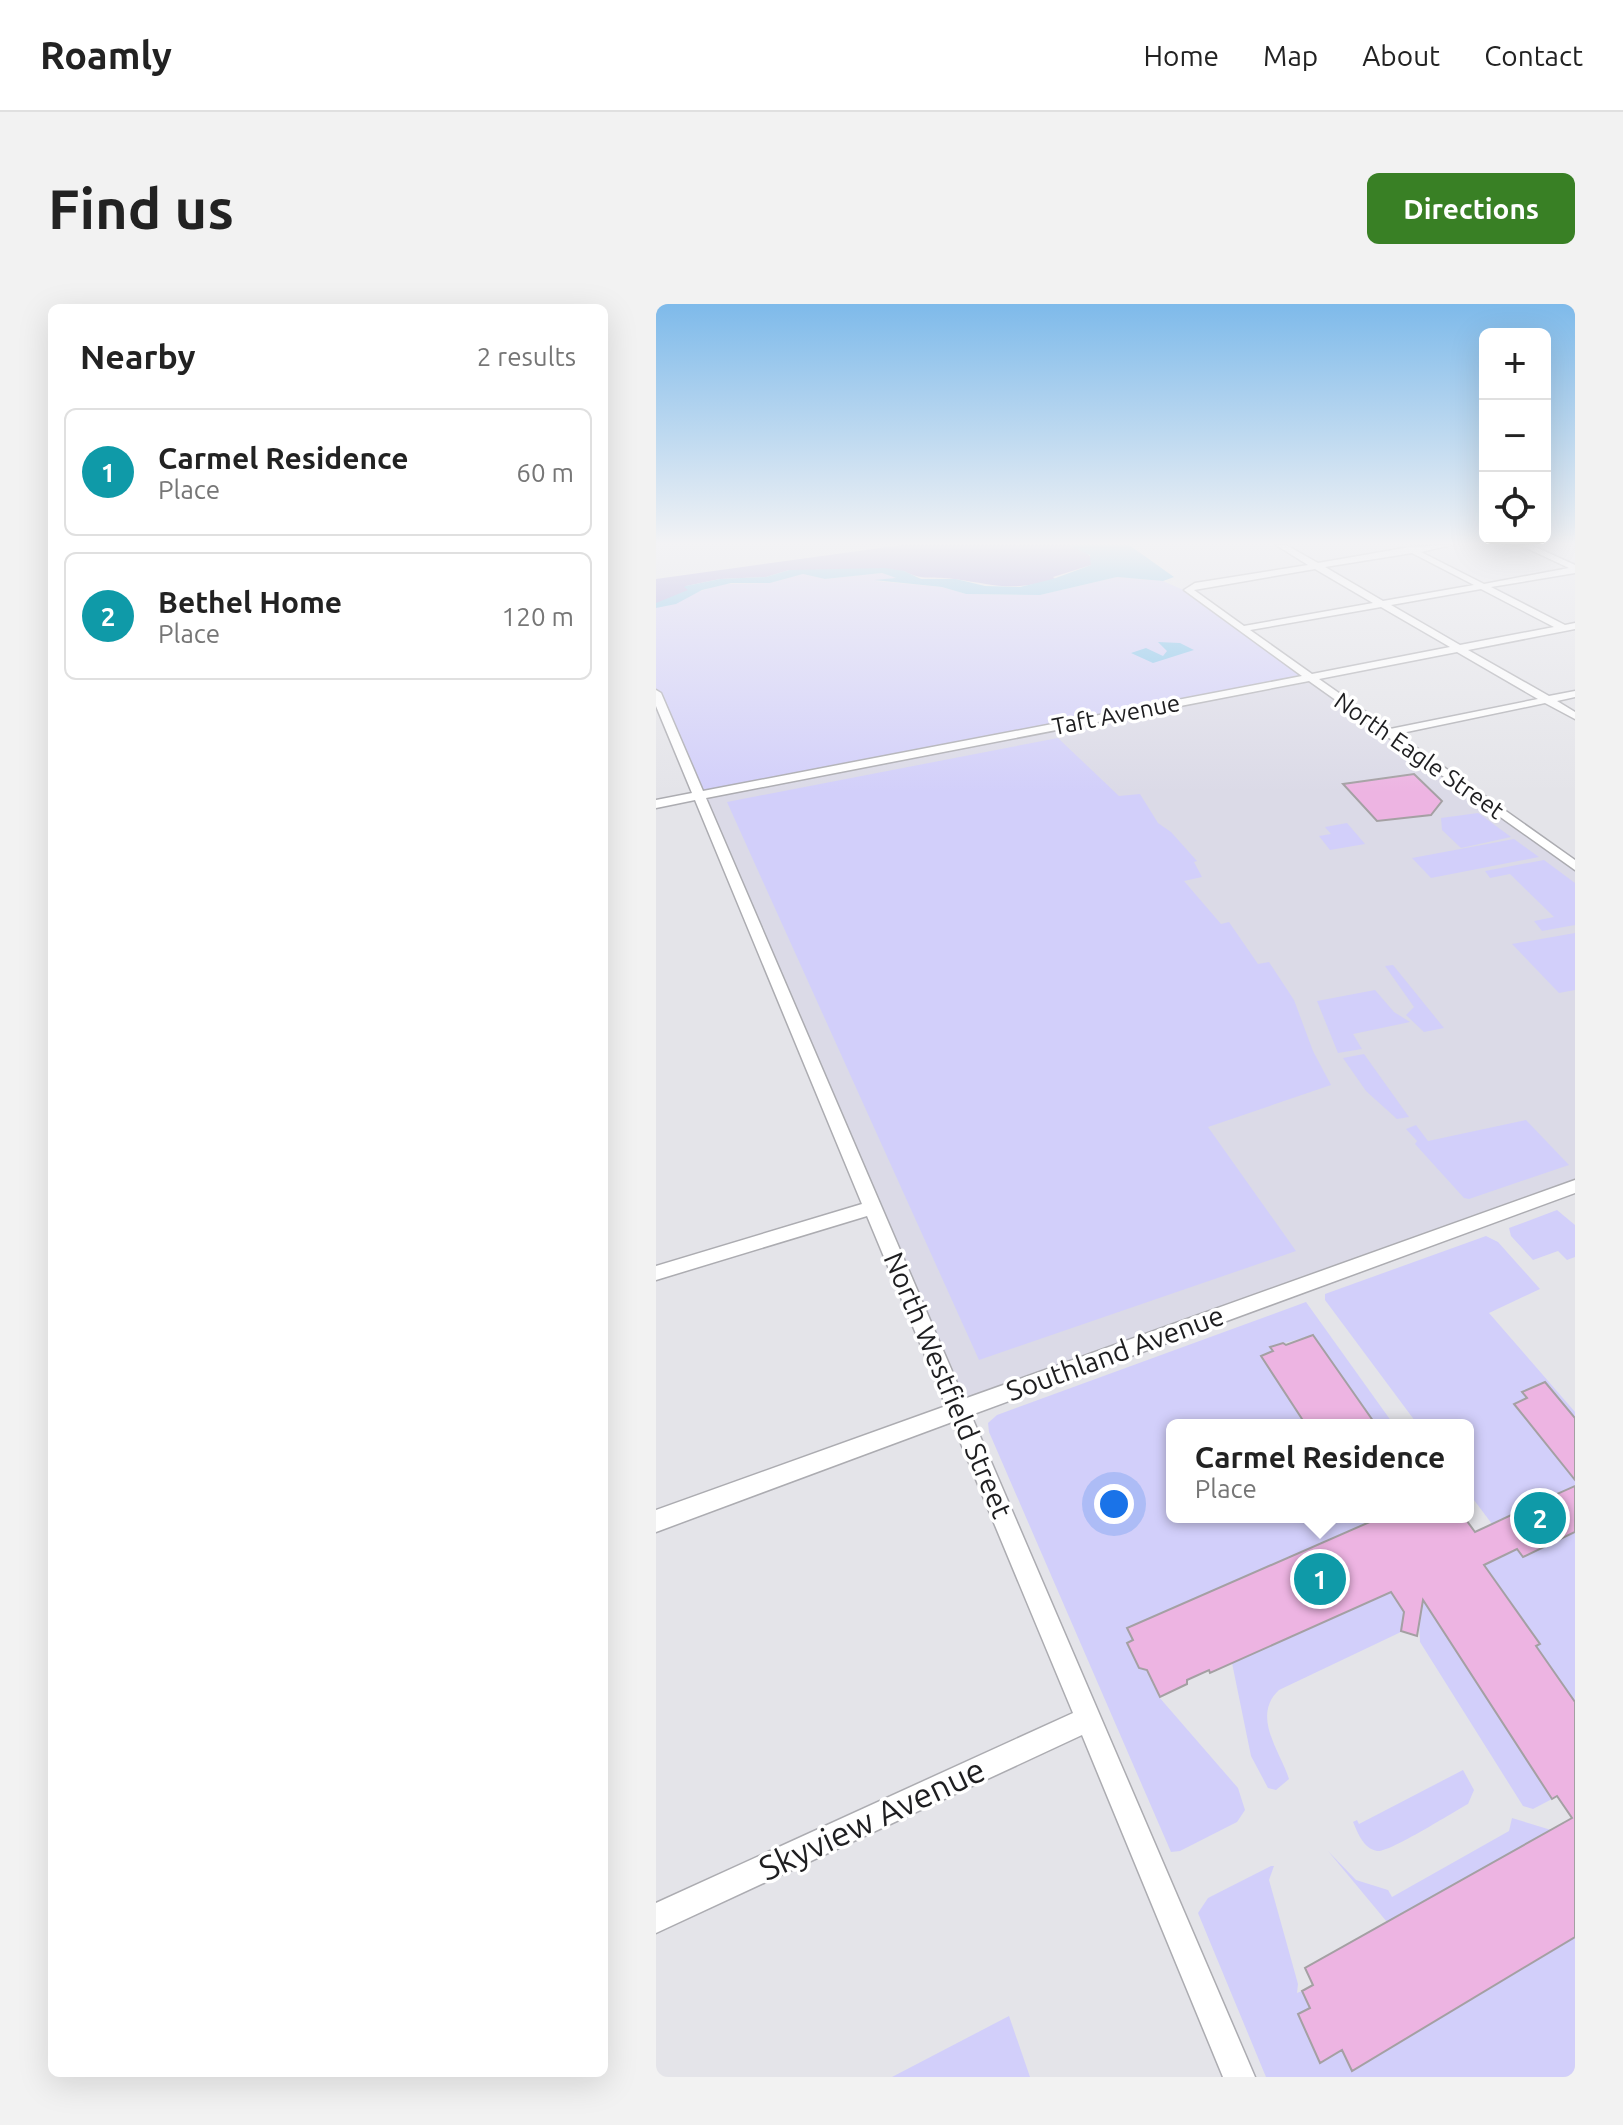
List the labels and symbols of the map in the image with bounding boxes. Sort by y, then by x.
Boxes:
street label: North Eagle Street [1329,687,1510,824]
street label: Taft Avenue [1050,689,1182,740]
street label: North Westfield Street [878,1247,1019,1522]
street label: Southland Avenue [1002,1299,1228,1406]
your location [1094,1484,1134,1524]
pin: 2 [1514,1488,1566,1548]
pin: 1 [1294,1549,1346,1609]
street label: Skyview Avenue [753,1749,990,1887]

